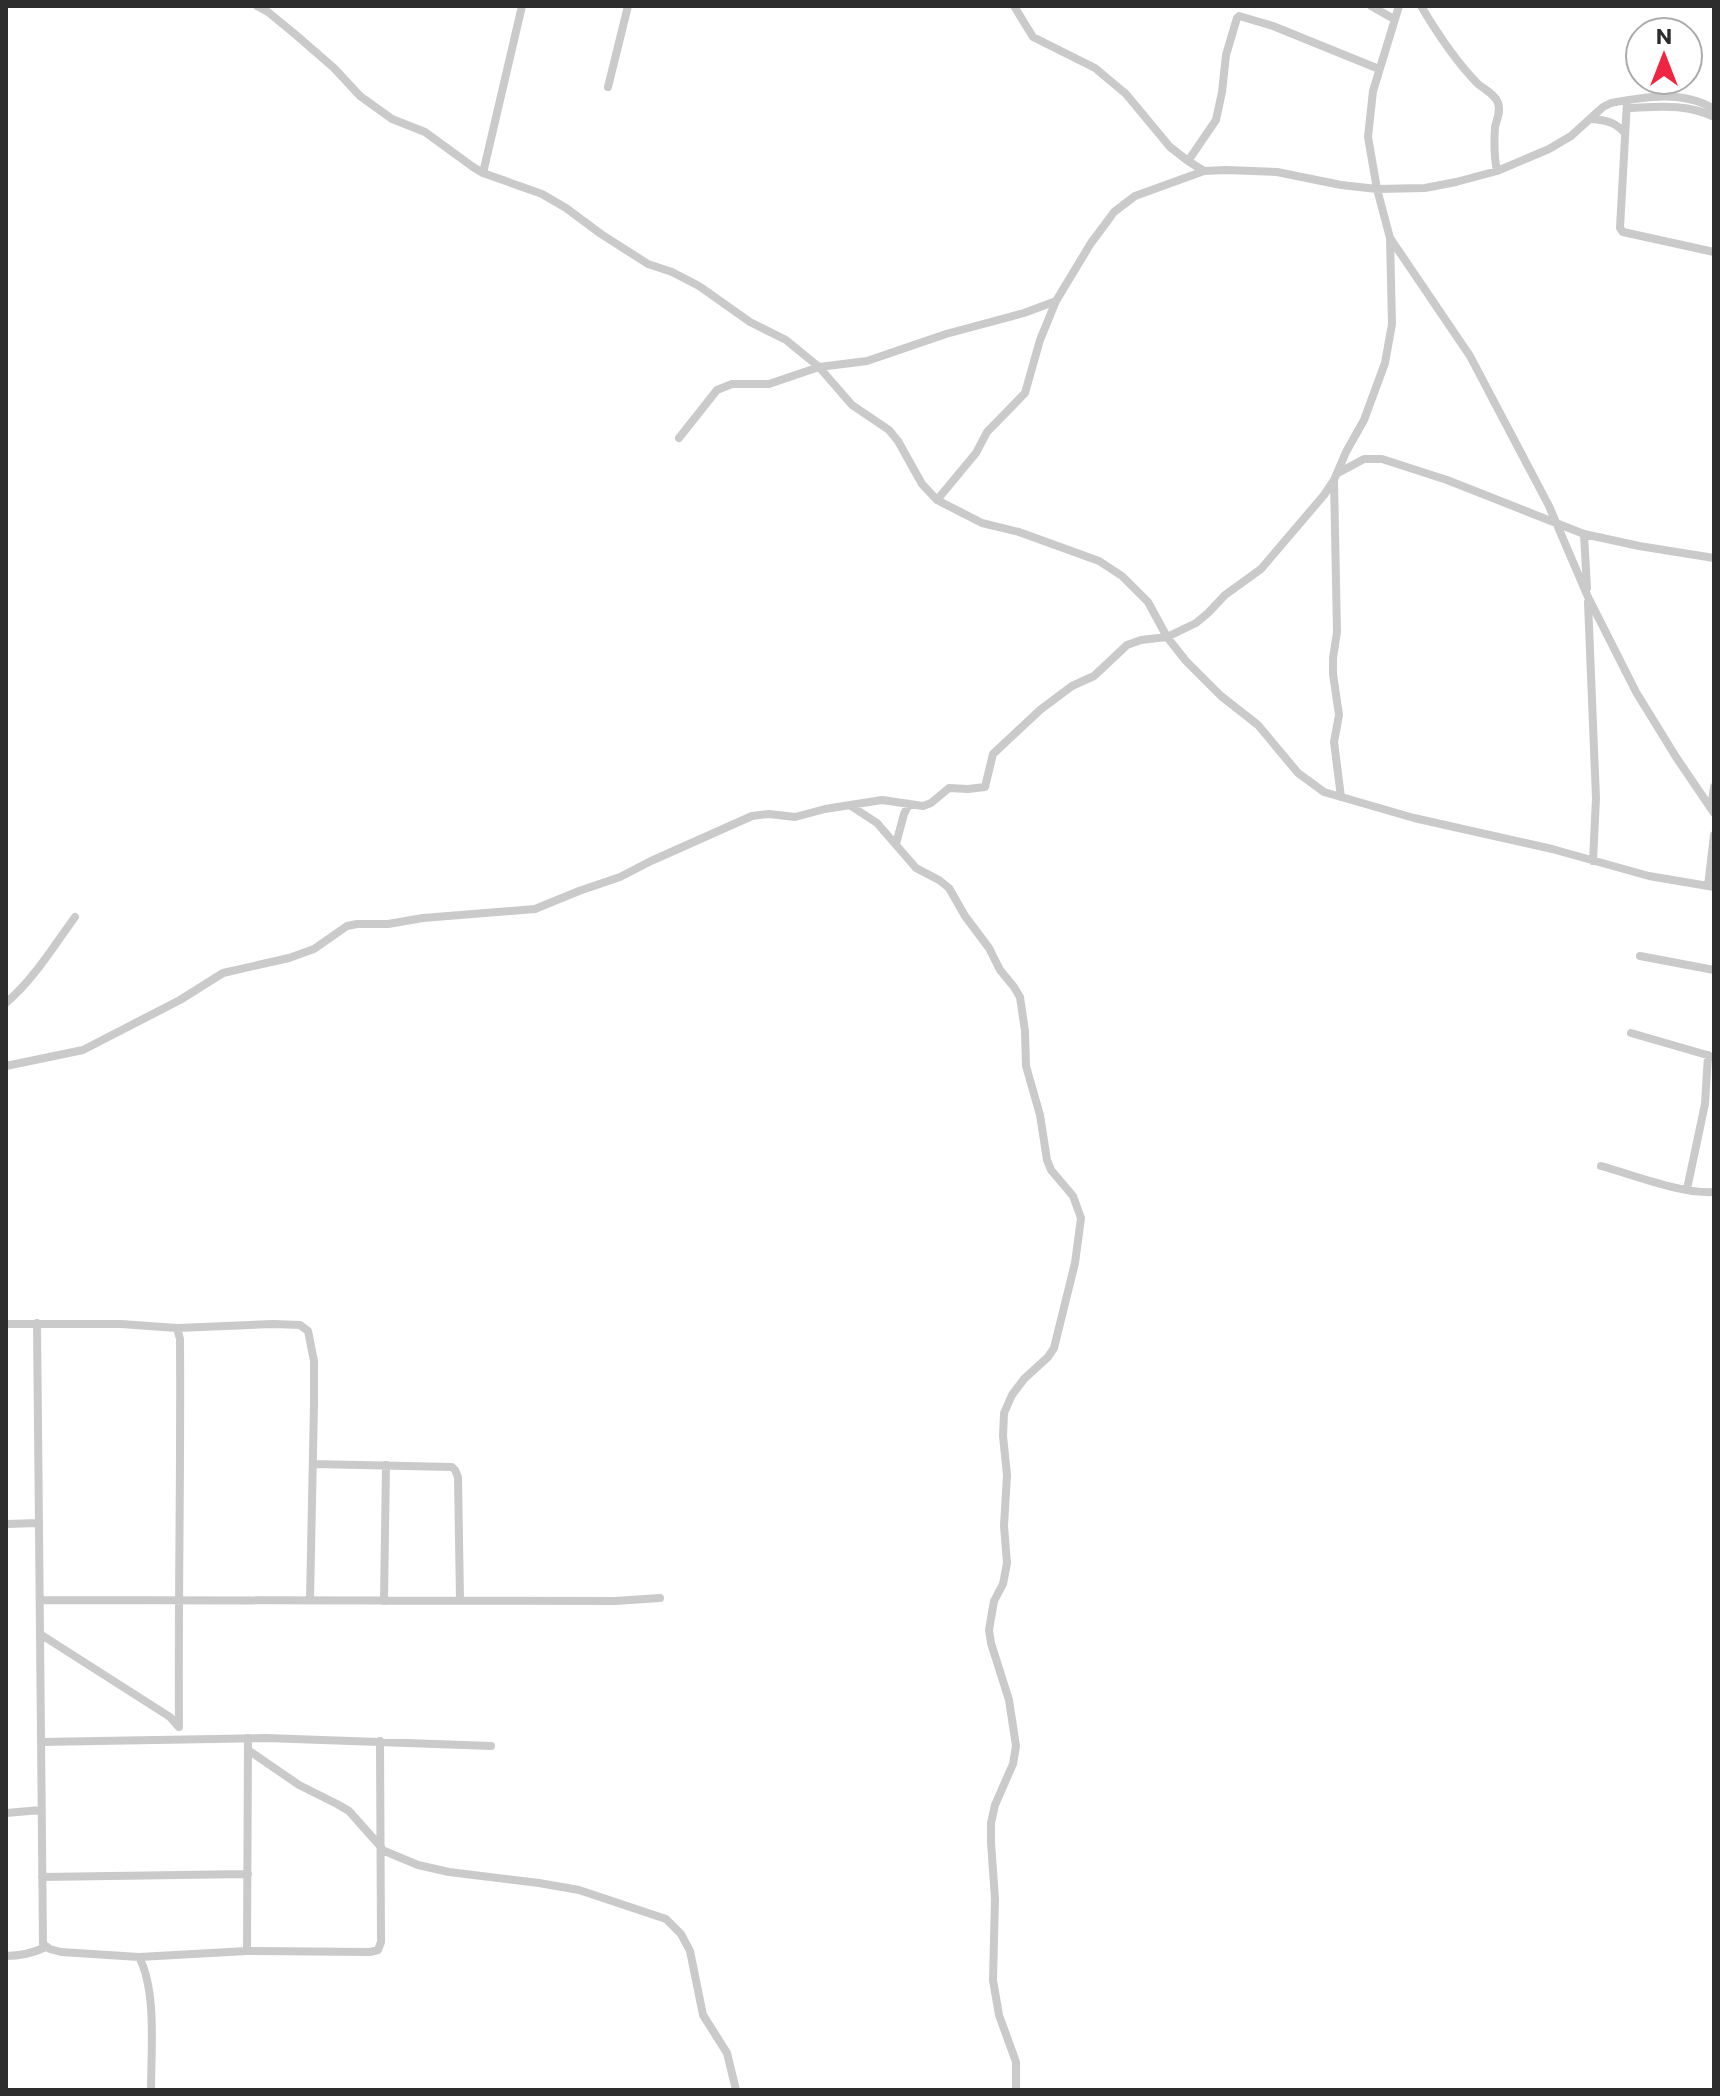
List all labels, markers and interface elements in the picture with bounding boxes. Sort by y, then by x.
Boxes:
north arrow [1624,16,1704,96]
text: N [1656,22,1672,49]

